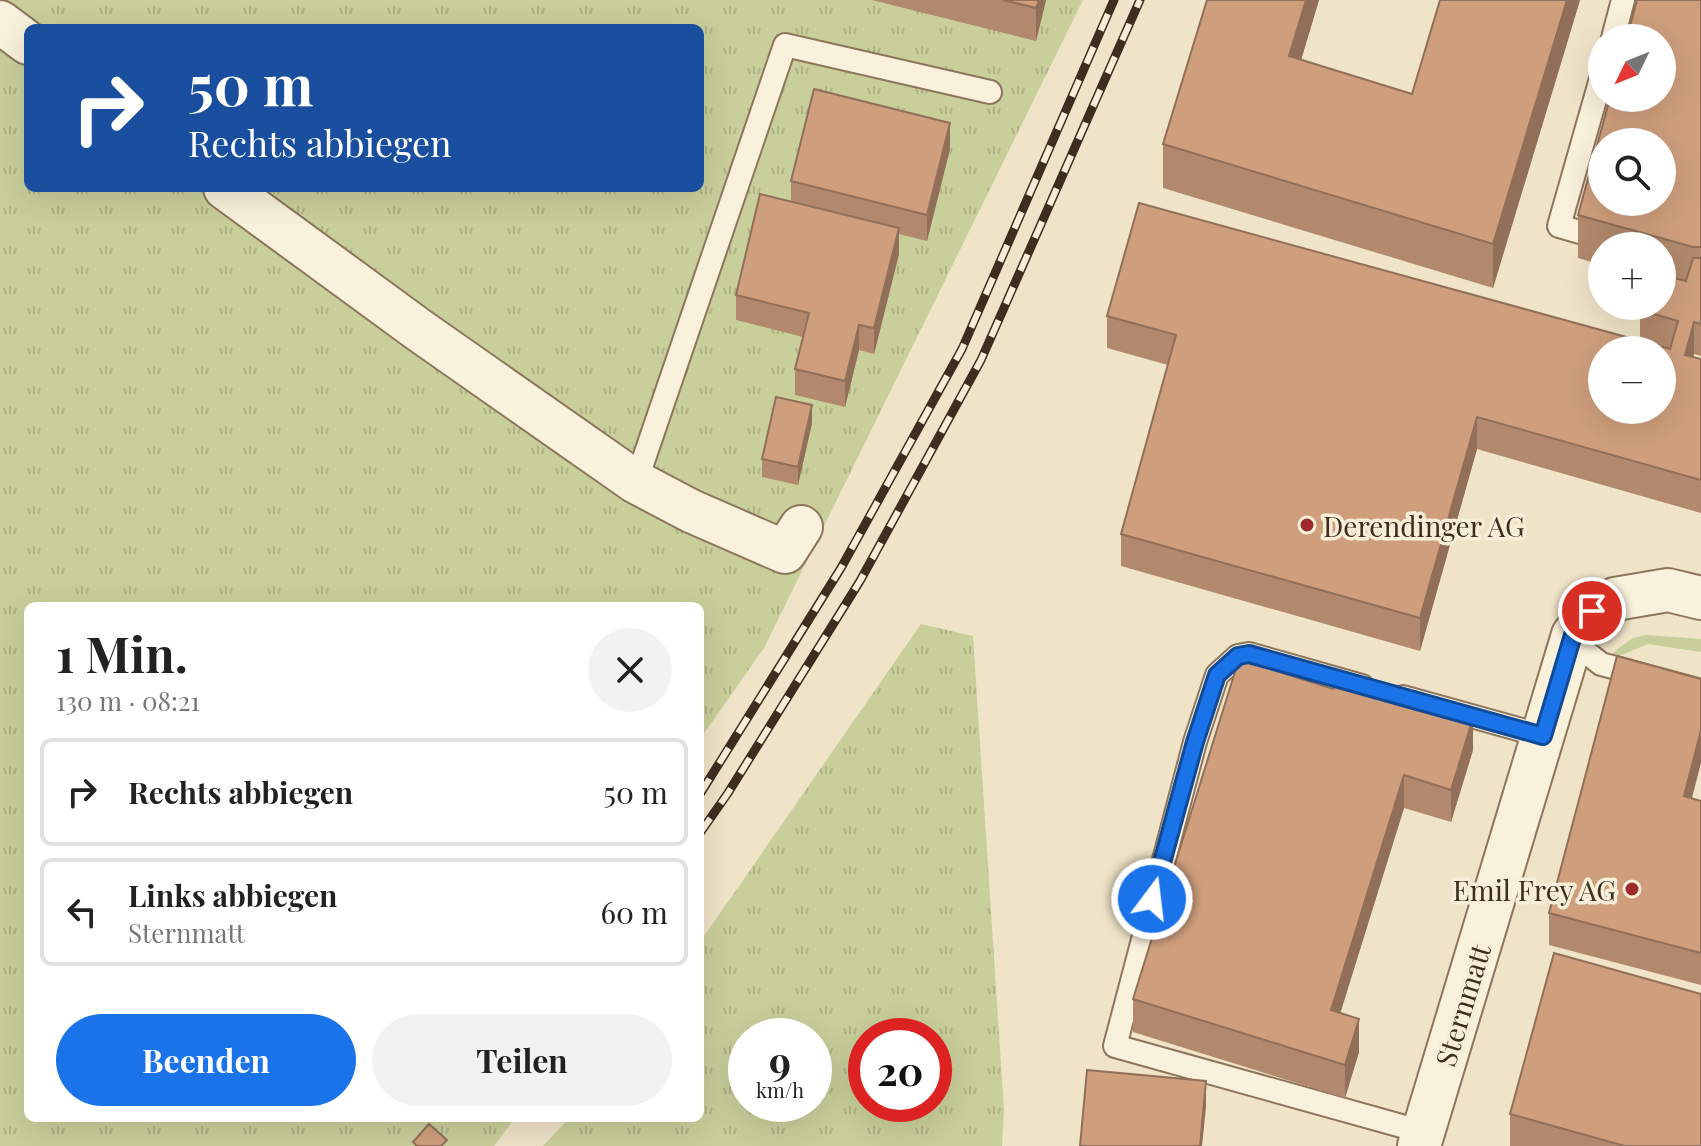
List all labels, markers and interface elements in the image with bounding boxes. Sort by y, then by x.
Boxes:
north arrow [1588,24,1676,112]
map controls [1588,24,1676,424]
text: 50 m [188,46,314,121]
icon: right [56,56,160,160]
text: Rechts abbiegen [188,118,452,166]
button: search [1588,128,1676,216]
button: + [1588,232,1676,320]
button: − [1588,336,1676,424]
place label: Derendinger AG [1323,507,1525,544]
marker: Derendinger AG [1298,516,1316,534]
pin [1558,577,1626,645]
icon: arrive [1570,589,1614,633]
text: 1 Min. [56,621,188,685]
button: close [588,628,672,712]
text: 130 m · 08:21 [56,683,200,718]
icon: right [60,770,104,814]
text: Rechts abbiegen [128,772,353,812]
text: 50 m [603,772,668,812]
position arrow [1110,857,1194,941]
place label: Emil Frey AG [1453,871,1616,908]
text: Links abbiegen [128,875,337,915]
marker: Emil Frey AG [1623,880,1641,898]
icon: left [60,890,104,934]
text: 60 m [600,892,668,932]
text: Sternmatt [128,915,245,950]
street label: Sternmatt [1426,938,1498,1071]
button: Beenden [56,1014,356,1106]
button: Teilen [372,1014,672,1106]
speed limit sign: 20 [848,1018,952,1122]
text: 9 [769,1033,791,1086]
text: km/h [756,1076,804,1103]

